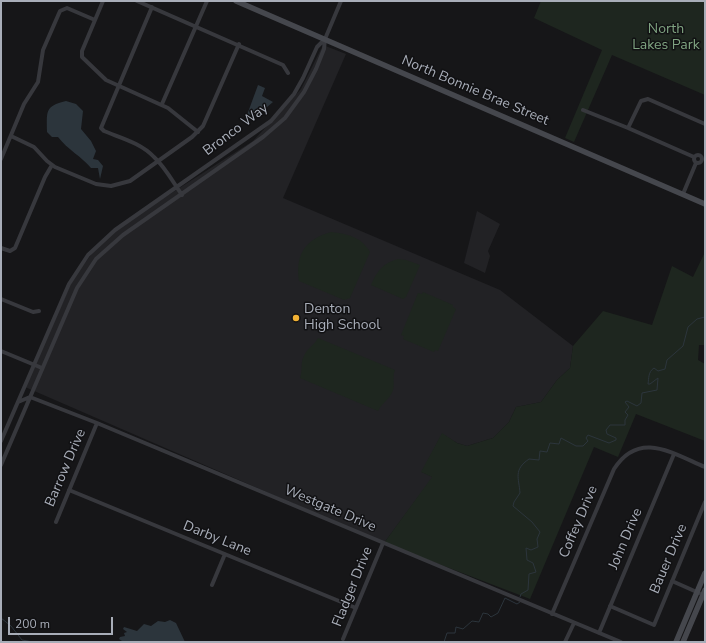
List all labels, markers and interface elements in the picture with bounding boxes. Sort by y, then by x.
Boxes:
park label: North Lakes Park [632,22,700,54]
street label: North Bonnie Brae Street [399,52,551,130]
street label: Bronco Way [200,100,272,160]
place label: Denton High School [304,302,380,334]
marker: Denton High School [291,313,301,323]
street label: Barrow Drive [42,426,90,510]
street label: Westgate Drive [282,482,378,536]
street label: Coffey Drive [556,483,602,561]
street label: John Drive [606,506,646,572]
street label: Darby Lane [180,518,254,560]
street label: Bauer Drive [647,522,691,596]
street label: Fladger Drive [329,545,377,629]
scale bar [10,609,115,635]
text: 200 m [15,616,50,632]

